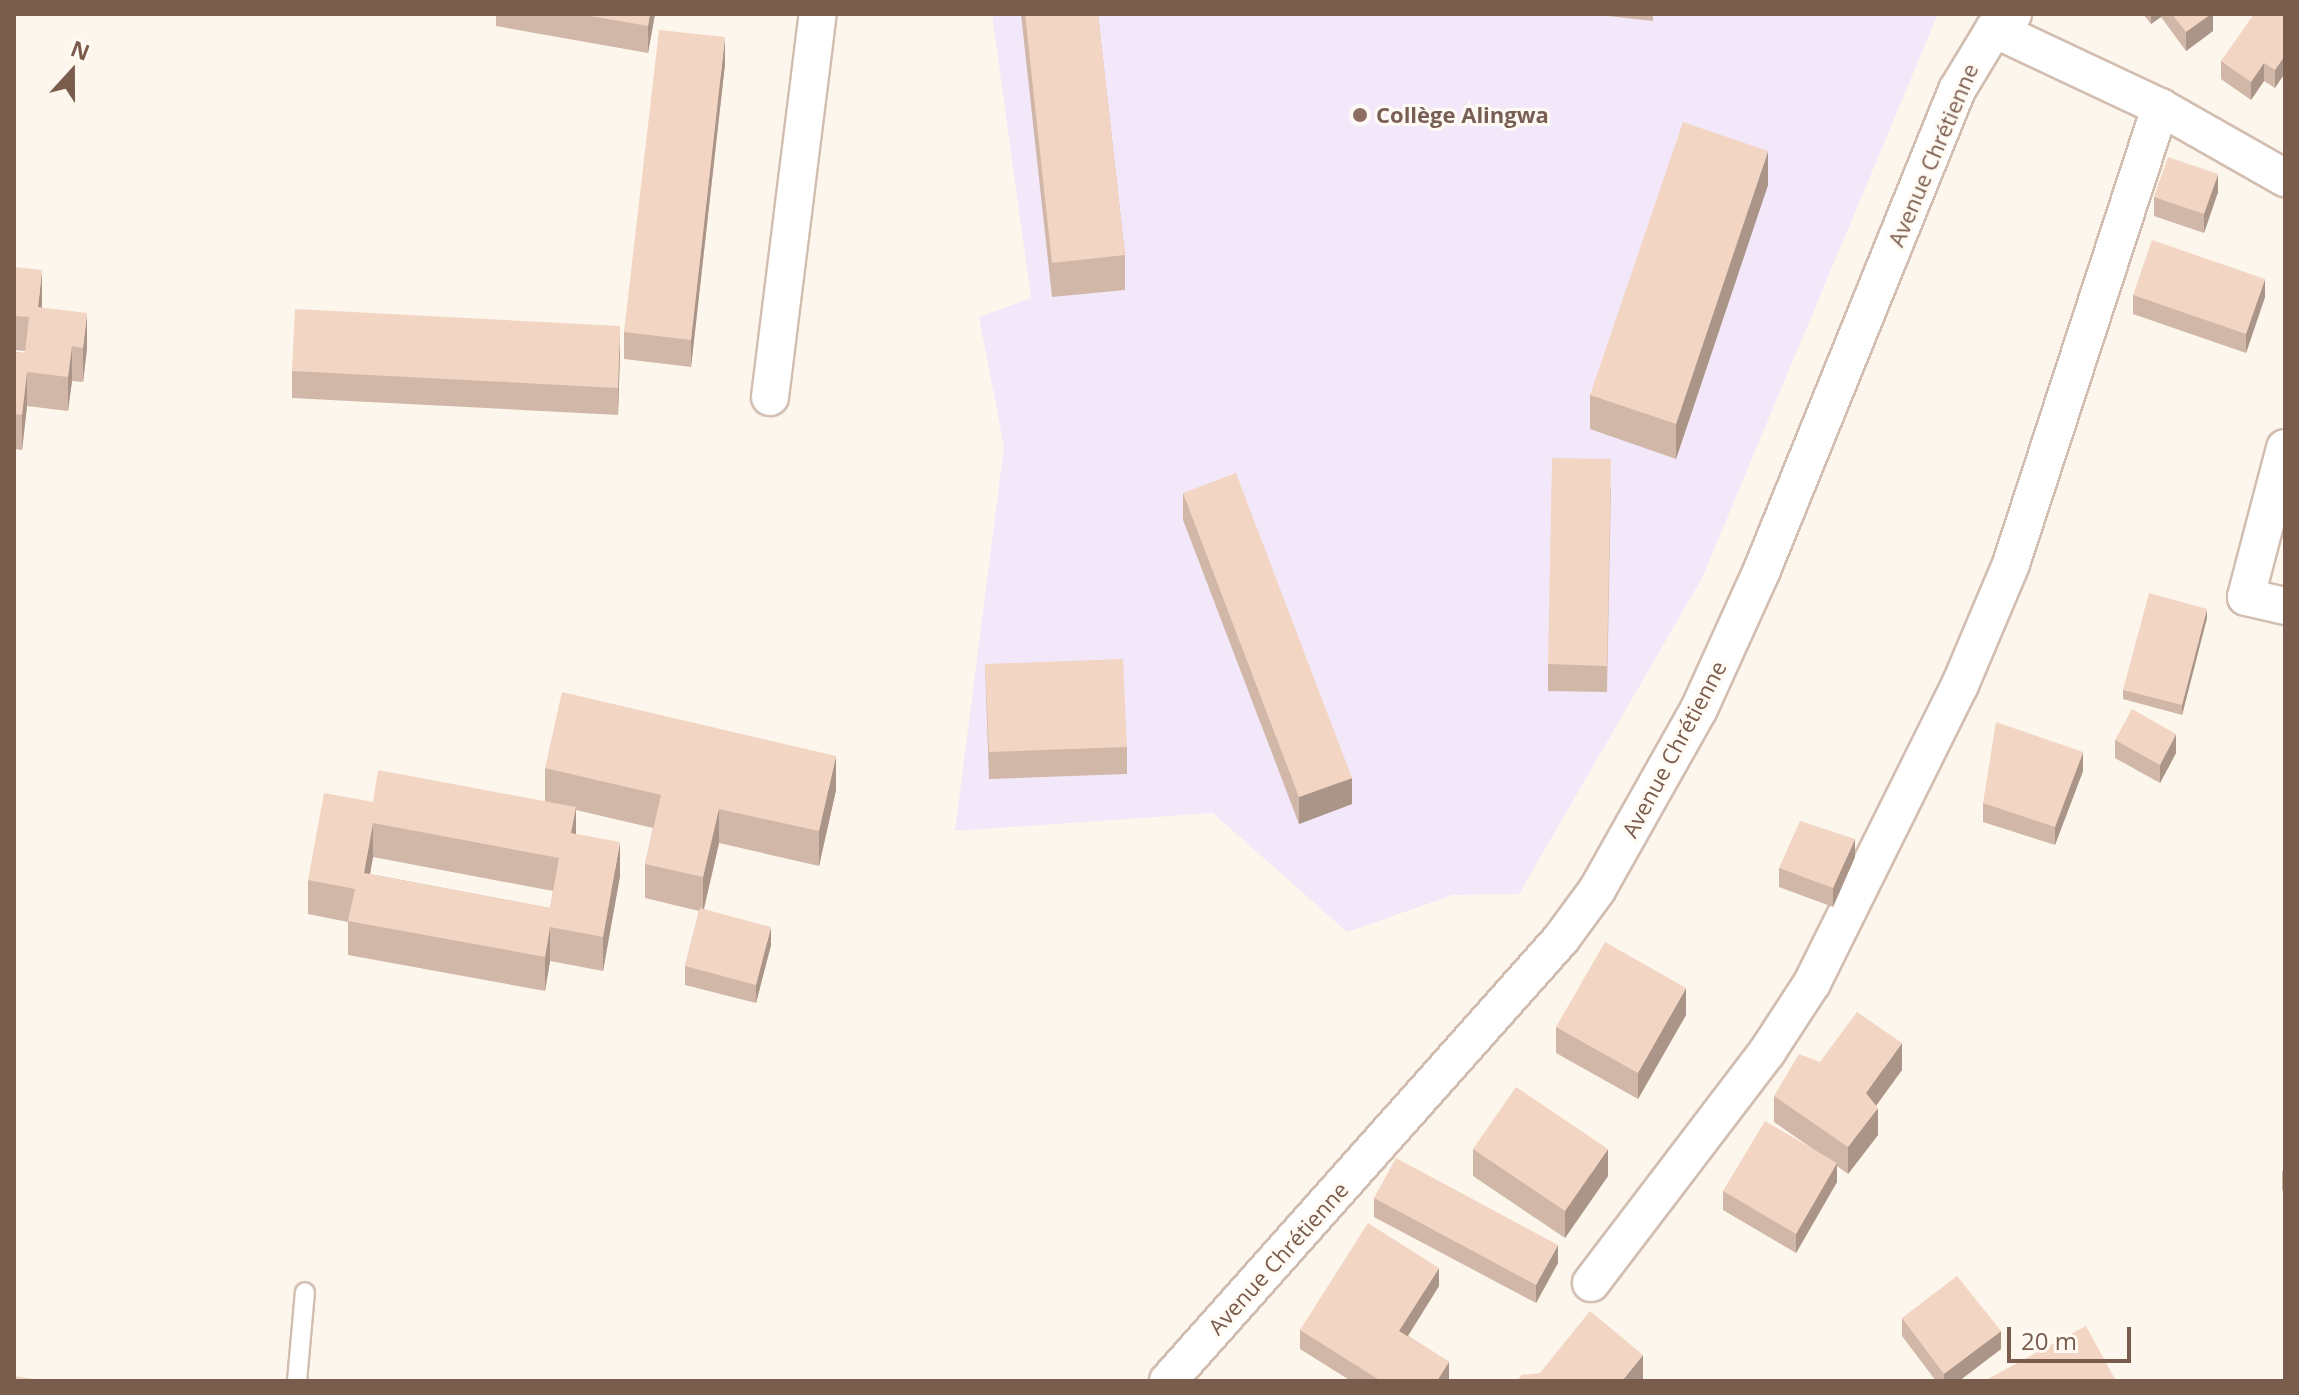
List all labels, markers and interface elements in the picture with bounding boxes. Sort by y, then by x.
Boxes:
north arrow [32,32,112,112]
text: N [67,32,94,67]
street label: Avenue Chrétienne [1883,60,1983,250]
place label: Collège Alingwa [1376,102,1549,128]
marker: Collège Alingwa [1351,106,1369,124]
street label: Avenue Chrétienne [1616,656,1732,842]
street label: Avenue Chrétienne [1203,1176,1353,1340]
scale bar [2011,1311,2135,1361]
text: 20 m [2021,1324,2077,1357]

